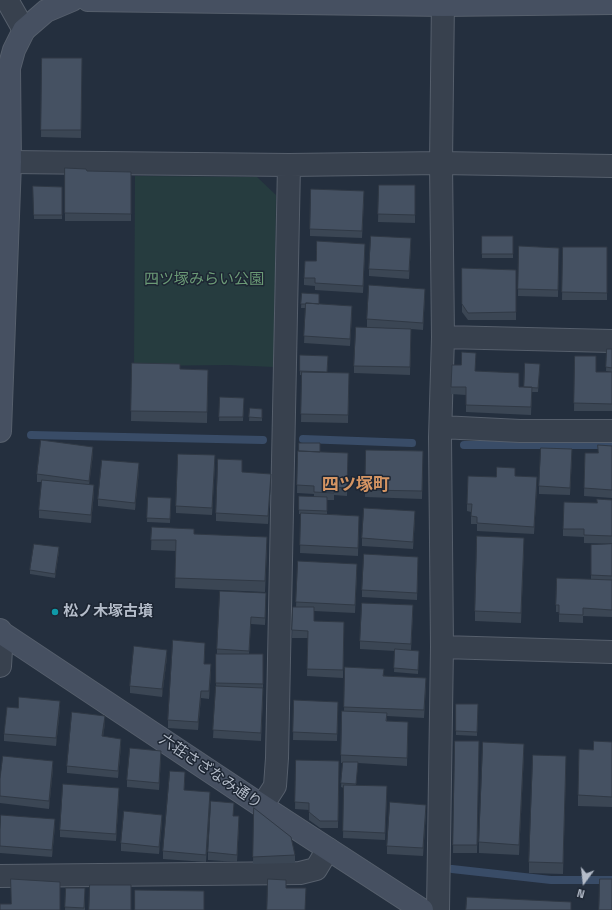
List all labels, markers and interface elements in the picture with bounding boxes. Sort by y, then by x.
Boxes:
park label: 四ツ塚みらい公園 [144,271,264,289]
district label: 四ツ塚町 [322,476,390,496]
place label: 松ノ木塚古墳 [63,603,153,621]
marker: 松ノ木塚古墳 [50,607,60,617]
street label: 六荘さざなみ通り [155,731,265,813]
north arrow [564,862,604,902]
text: N [575,885,587,902]

